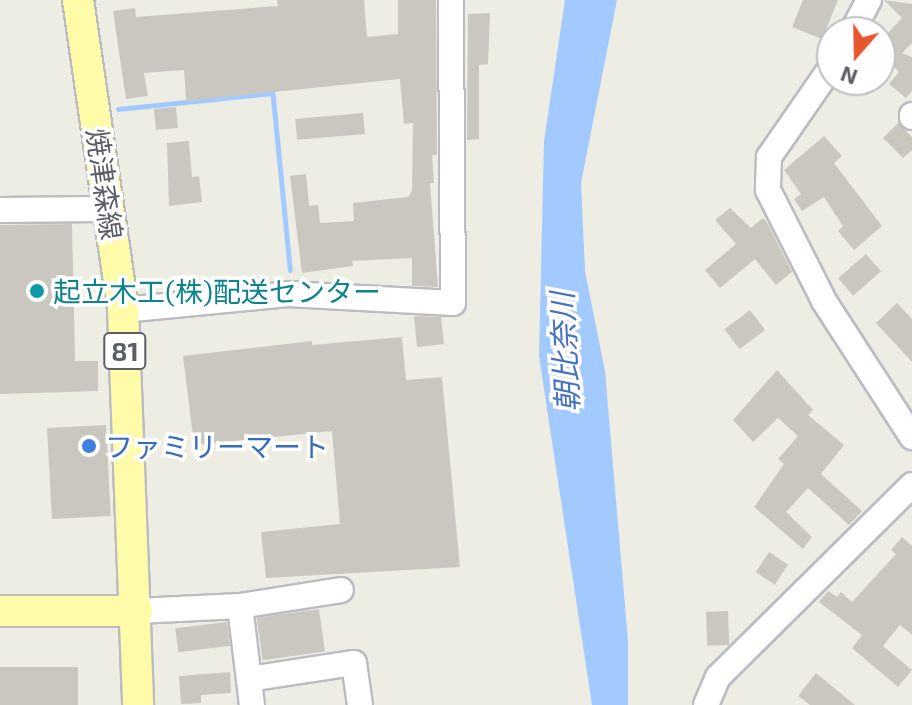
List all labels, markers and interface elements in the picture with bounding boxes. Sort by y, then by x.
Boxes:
north arrow [816,16,896,96]
text: N [837,62,860,92]
street label: 焼津森線 [81,126,129,242]
place label: 起立木工(株)配送センター [53,274,381,308]
marker: 起立木工(株)配送センター [28,282,46,300]
water label: 朝比奈川 [543,291,585,413]
road number: 81 [103,329,147,373]
place label: ファミリーマート [105,429,329,463]
marker: ファミリーマート [80,437,98,455]

